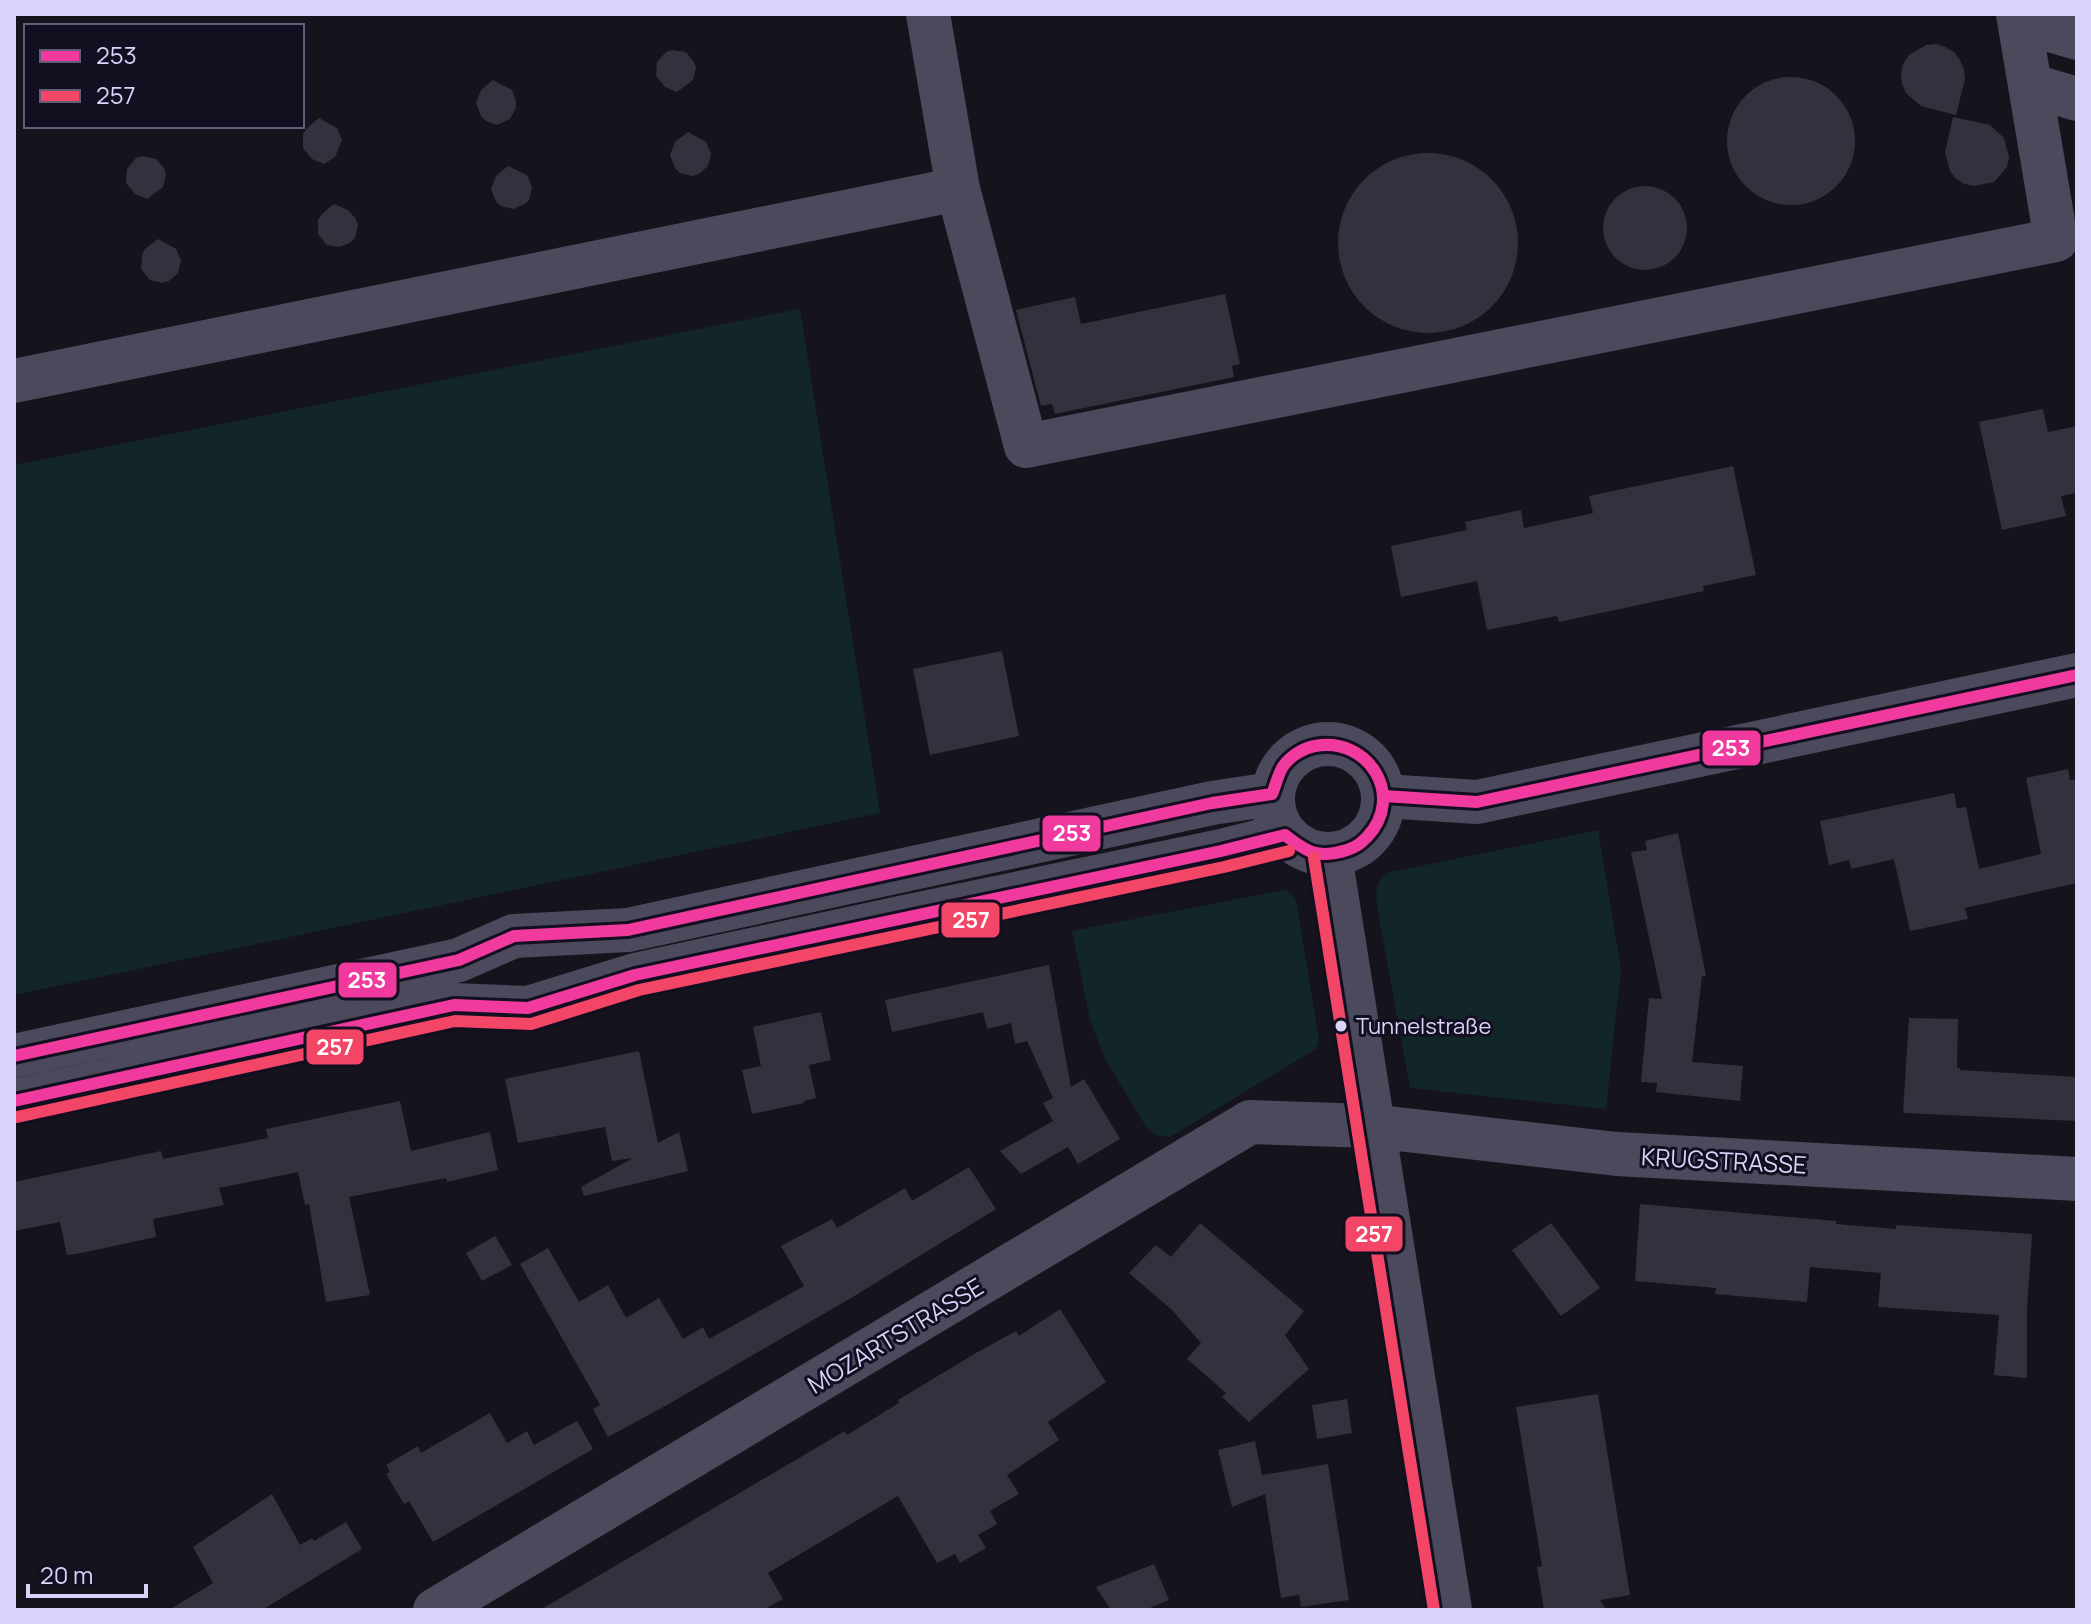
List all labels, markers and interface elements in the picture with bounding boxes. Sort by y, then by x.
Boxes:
legend [24,24,304,128]
text: 253 [96,38,137,71]
text: 257 [96,78,136,111]
line badge: 253 [1701,729,1762,767]
text: 253 [1712,733,1750,763]
line badge: 253 [1041,814,1102,853]
text: 253 [1053,818,1091,848]
line badge: 257 [940,901,1001,939]
text: 257 [952,905,990,935]
line badge: 253 [337,961,398,999]
text: 253 [348,965,386,995]
place label: Tunnelstraße [1356,1011,1491,1041]
marker: Tunnelstraße [1333,1018,1349,1034]
line badge: 257 [305,1028,365,1066]
text: 257 [316,1032,354,1062]
street label: KRUGSTRASSE [1640,1139,1808,1181]
line badge: 257 [1344,1215,1404,1253]
text: 257 [1355,1219,1393,1249]
street label: MOZARTSTRASSE [801,1269,989,1401]
scale bar [28,1548,146,1598]
text: 20 m [40,1558,93,1591]

